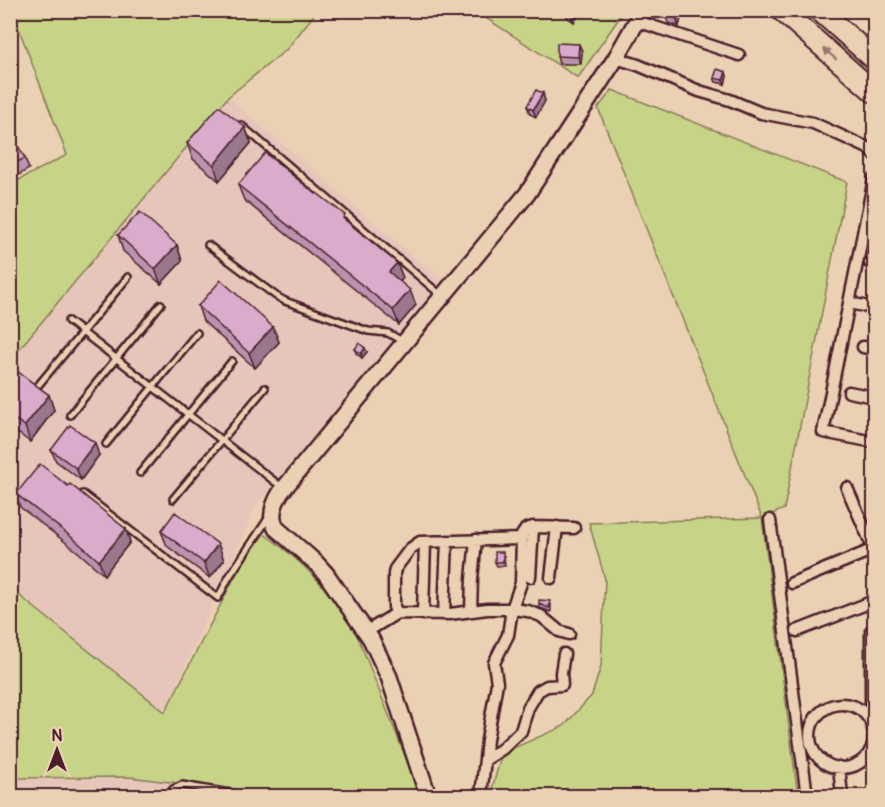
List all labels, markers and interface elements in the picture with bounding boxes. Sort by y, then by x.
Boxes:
one-way arrow [823,48,838,61]
north arrow [27,720,87,780]
text: N [52,726,63,746]

